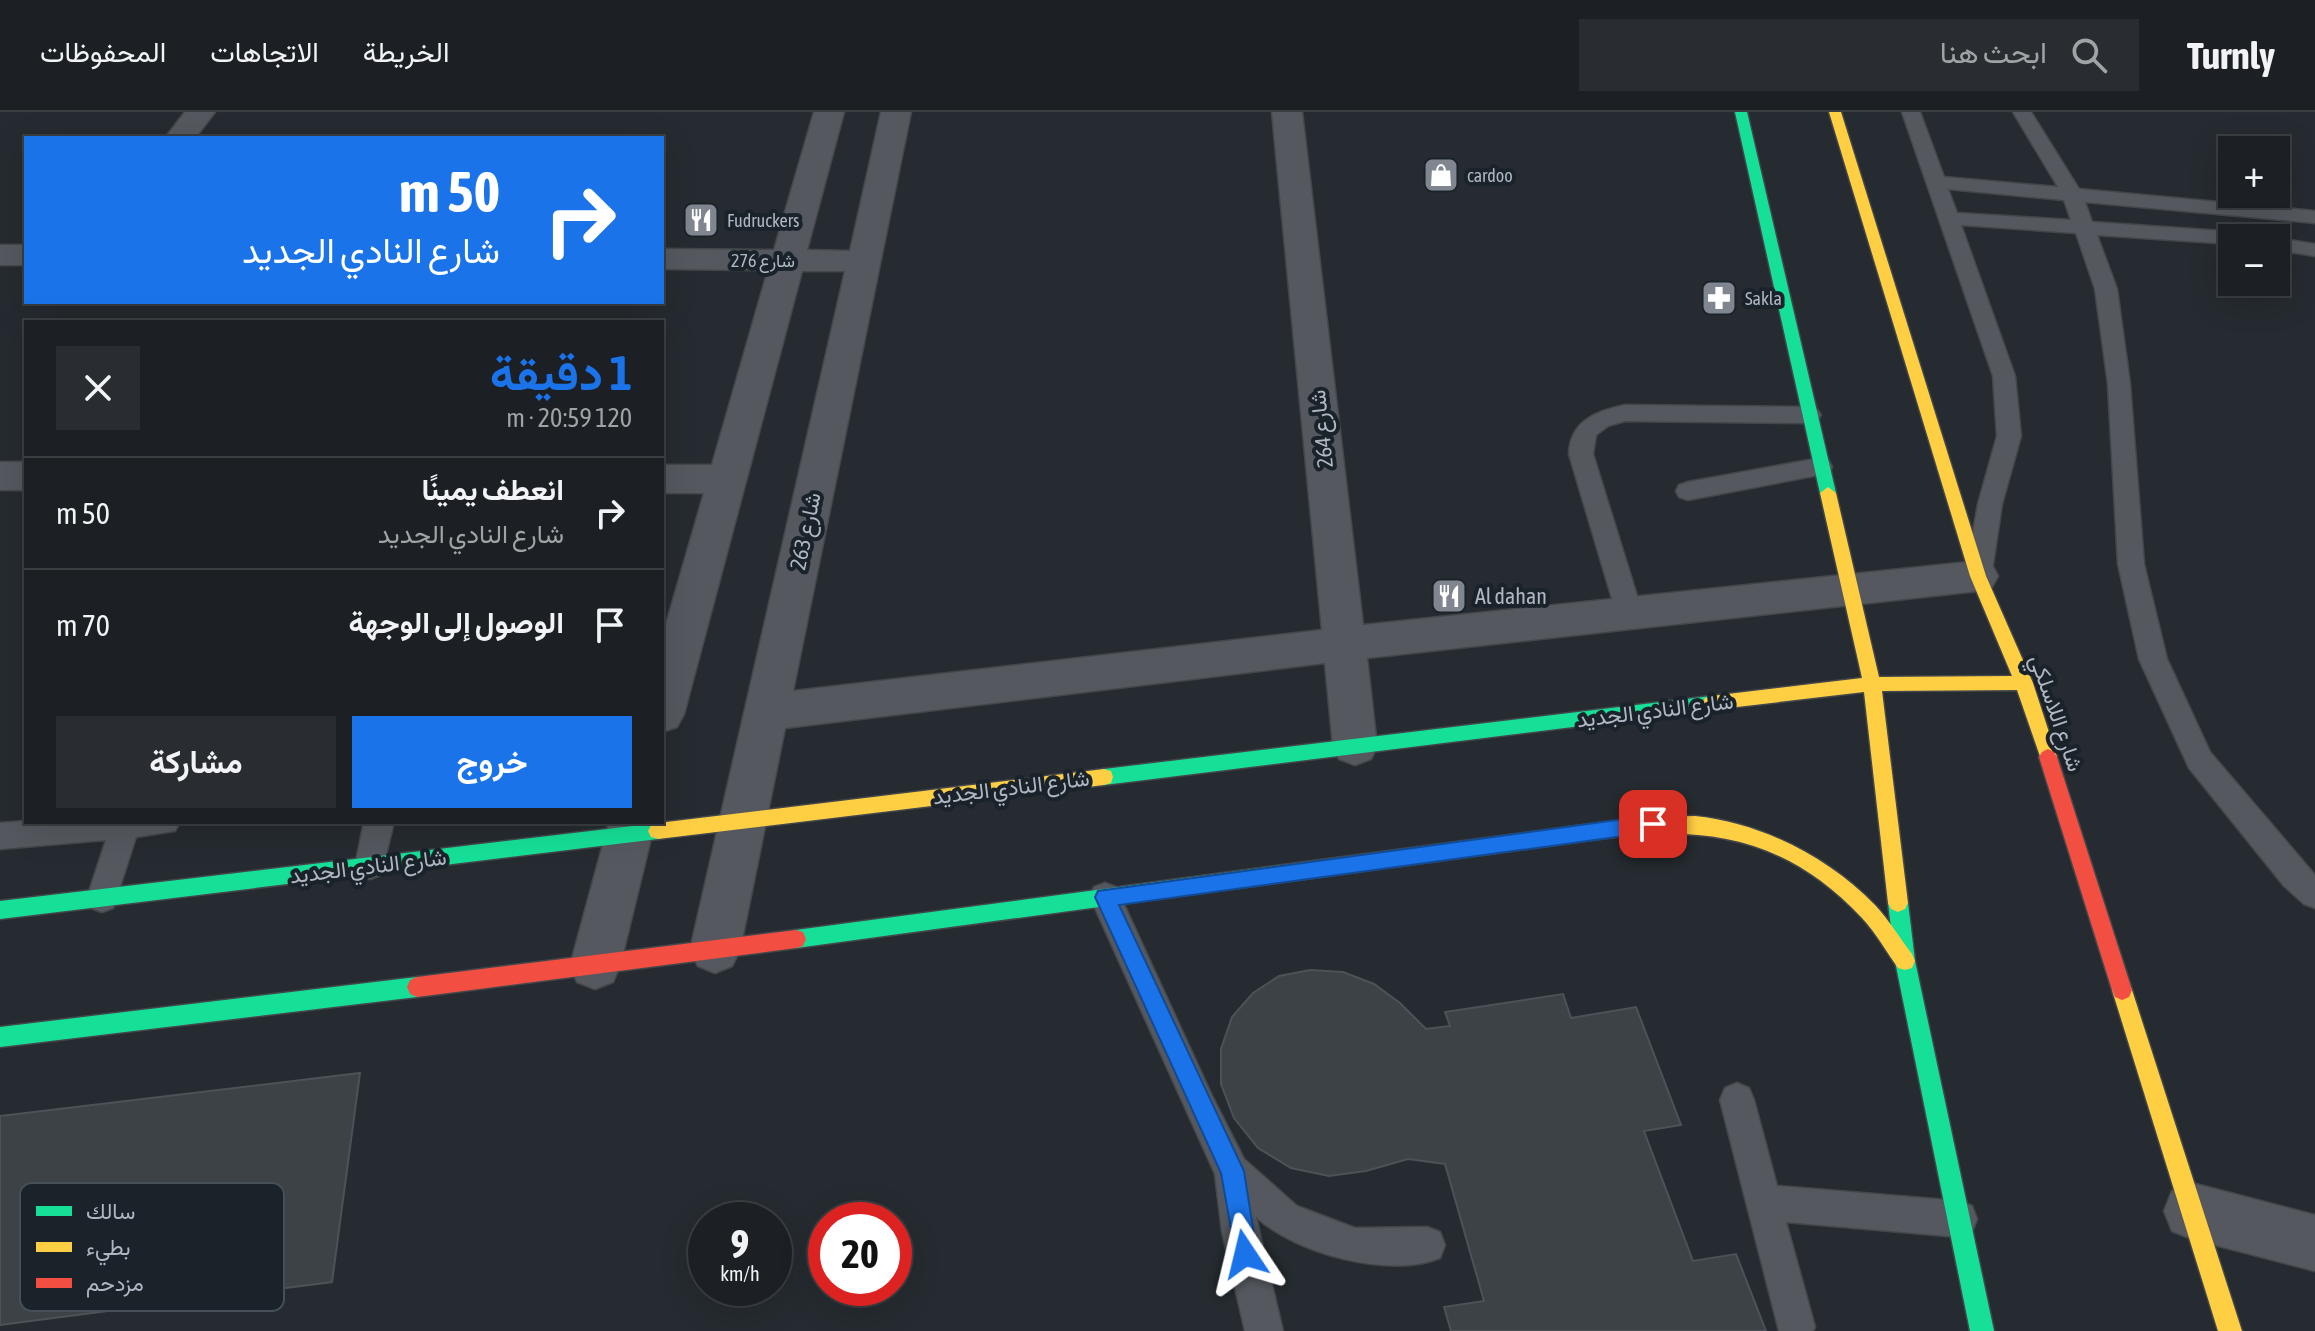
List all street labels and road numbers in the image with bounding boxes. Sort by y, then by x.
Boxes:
street label: شارع 276 [731,250,795,273]
street label: شارع 264 [1304,388,1340,469]
street label: شارع 263 [784,490,828,572]
street label: شارع اللاسلكي [2019,651,2089,777]
street label: شارع النادي الجديد [1575,687,1736,738]
street label: شارع النادي الجديد [931,764,1092,815]
street label: شارع النادي الجديد [288,843,449,894]

